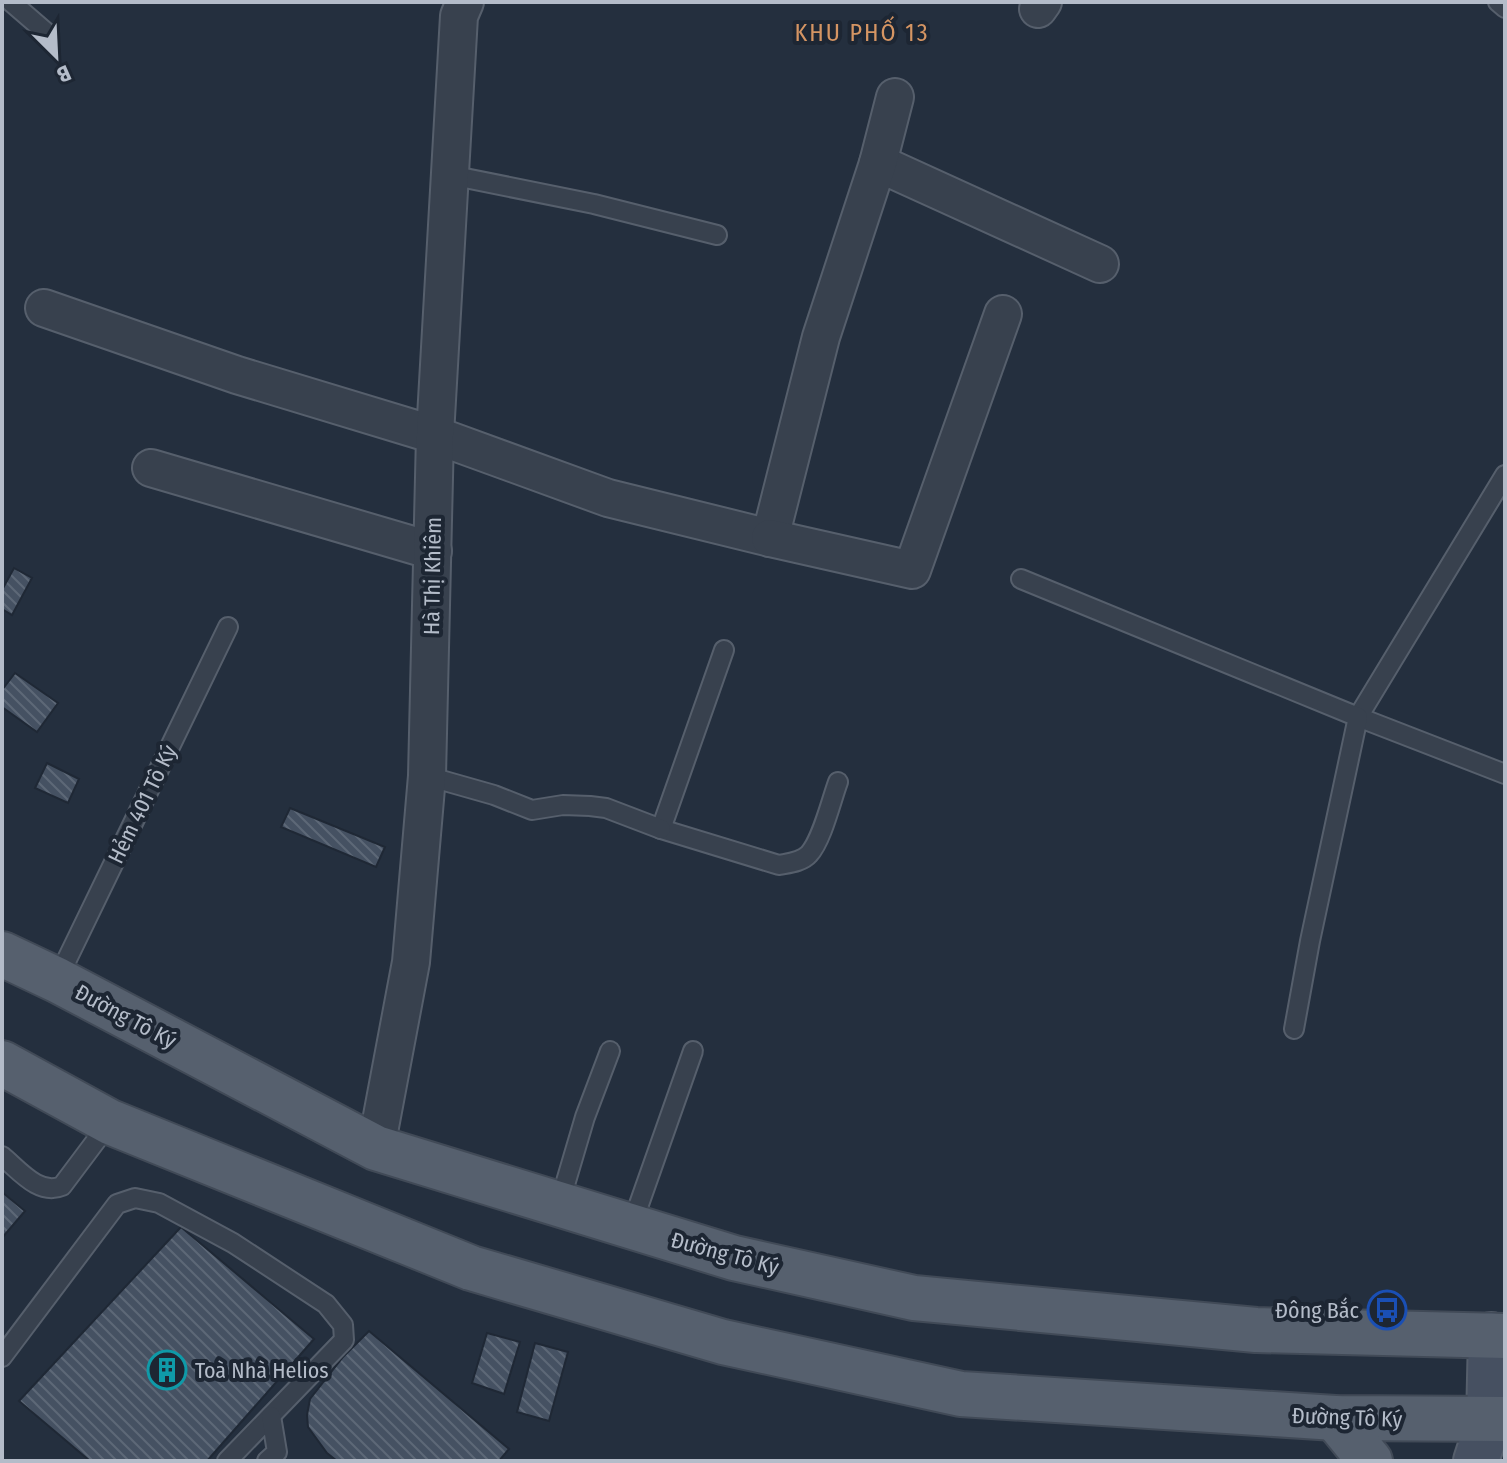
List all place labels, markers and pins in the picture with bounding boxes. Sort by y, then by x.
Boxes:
bus stop icon: Đông Bắc [1366,1289,1408,1331]
place label: Đông Bắc [1275,1297,1360,1324]
building icon: Toà Nhà Helios [146,1349,188,1391]
place label: Toà Nhà Helios [195,1357,329,1384]

